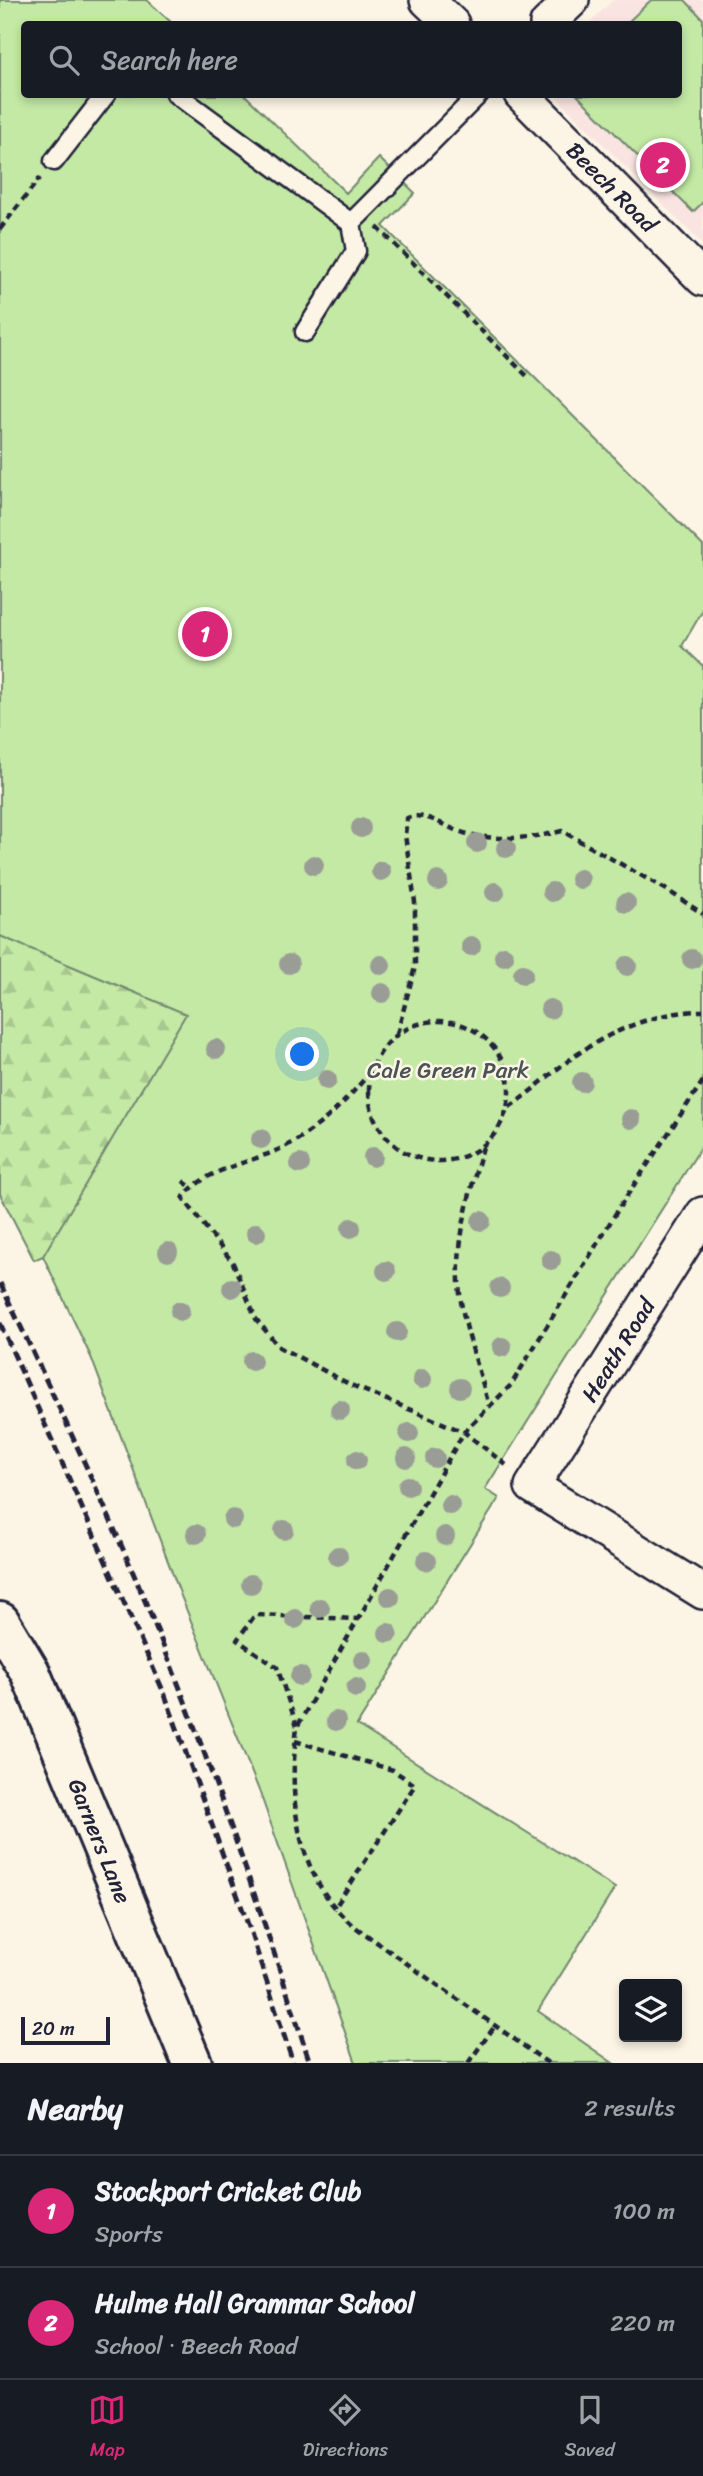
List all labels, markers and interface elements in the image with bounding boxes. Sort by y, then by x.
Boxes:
search box [21,21,682,98]
text: Search here [101,37,238,83]
icon: search [45,41,83,79]
street label: Beech Road [556,132,669,244]
pin: 2 [640,139,686,191]
pin: 1 [182,608,228,660]
your location [285,1037,319,1071]
park label: Cale Green Park [367,1050,529,1091]
street label: Heath Road [570,1288,668,1411]
street label: Garners Lane [56,1772,143,1910]
map controls [619,1979,682,2042]
button: layers [619,1979,682,2042]
text: 20 m [32,2012,75,2045]
scale bar [21,2014,110,2046]
text: Nearby [28,2082,123,2136]
text: 2 results [584,2088,675,2129]
text: Stockport Cricket Club [95,2168,361,2214]
text: 1 [46,2191,56,2232]
text: 100 m [612,2191,675,2232]
text: Sports [95,2214,163,2255]
text: Hulme Hall Grammar School [95,2280,415,2326]
text: 2 [44,2303,58,2344]
text: 220 m [610,2303,675,2344]
text: School · Beech Road [95,2326,298,2367]
tab: Map [88,2391,126,2466]
tab: Directions [303,2391,388,2466]
tab: Saved [565,2391,615,2466]

